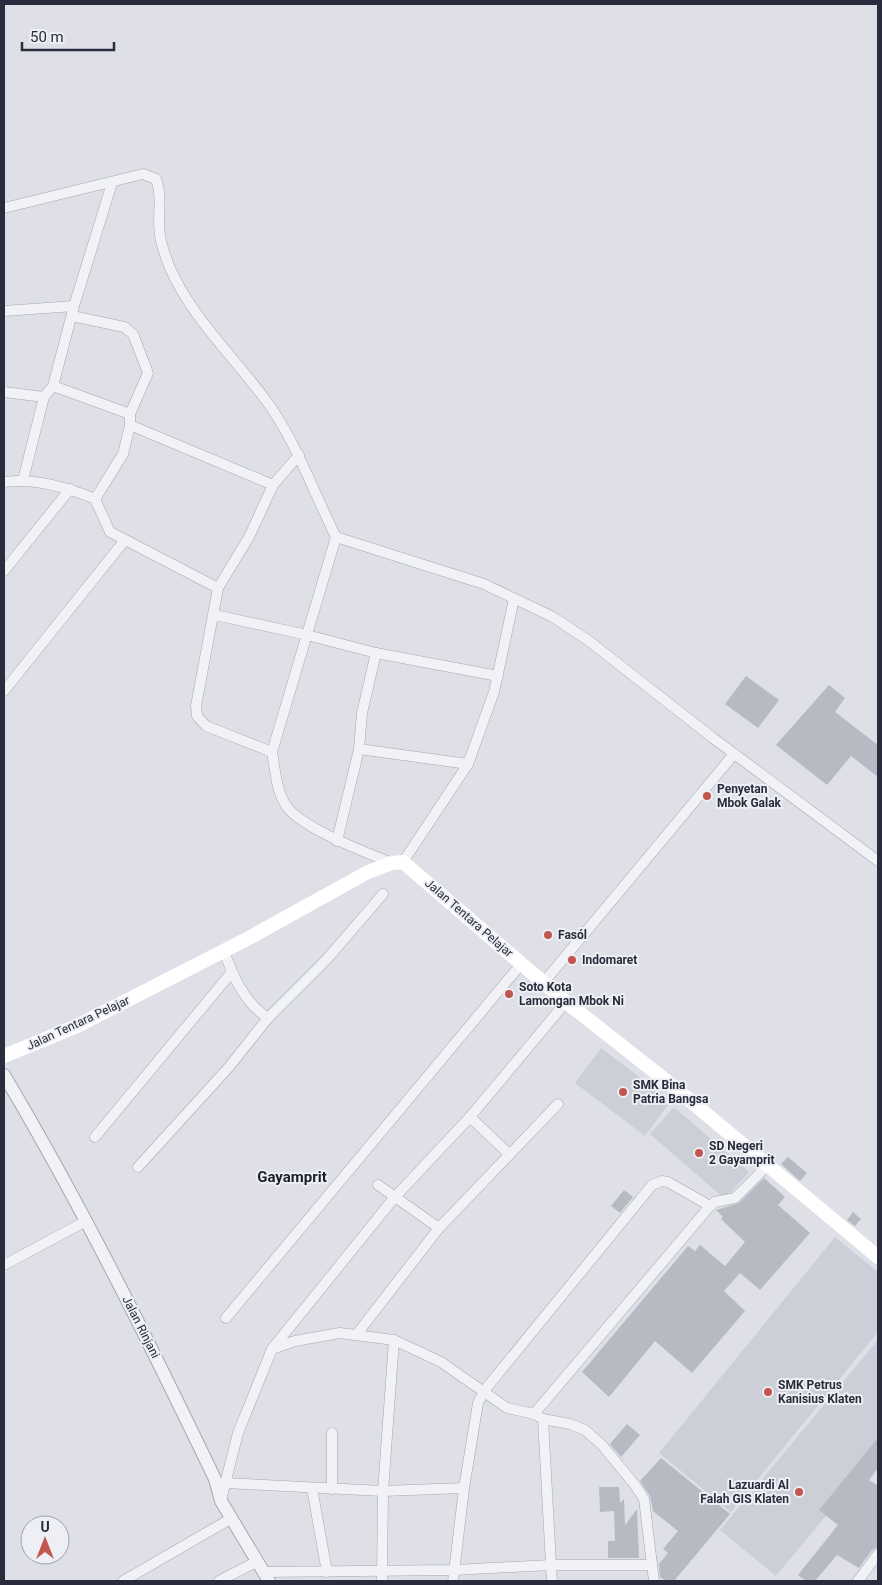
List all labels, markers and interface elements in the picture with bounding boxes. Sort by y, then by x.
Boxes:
scale bar [22,20,115,52]
text: 50 m [30,28,64,46]
place label: Penyetan Mbok Galak [717,782,782,810]
marker: Penyetan Mbok Galak [701,790,713,802]
street label: Jalan Tentara Pelajar [422,876,516,960]
place label: Fasól [558,928,587,942]
marker: Fasól [542,929,554,941]
place label: Indomaret [582,953,637,967]
marker: Indomaret [566,954,578,966]
place label: Soto Kota Lamongan Mbok Ni [519,980,624,1008]
marker: Soto Kota Lamongan Mbok Ni [503,988,515,1000]
street label: Jalan Tentara Pelajar [24,993,132,1053]
place label: SMK Bina Patria Bangsa [633,1078,709,1106]
marker: SMK Bina Patria Bangsa [617,1086,629,1098]
place label: SD Negeri 2 Gayamprit [709,1139,775,1167]
marker: SD Negeri 2 Gayamprit [693,1147,705,1159]
district label: Gayamprit [257,1168,327,1186]
street label: Jalan Rinjani [119,1293,163,1361]
place label: SMK Petrus Kanisius Klaten [778,1378,862,1406]
marker: SMK Petrus Kanisius Klaten [762,1386,774,1398]
place label: Lazuardi Al Falah GIS Klaten [700,1478,789,1506]
marker: Lazuardi Al Falah GIS Klaten [793,1486,805,1498]
north arrow [20,1515,70,1565]
text: U [40,1519,50,1535]

